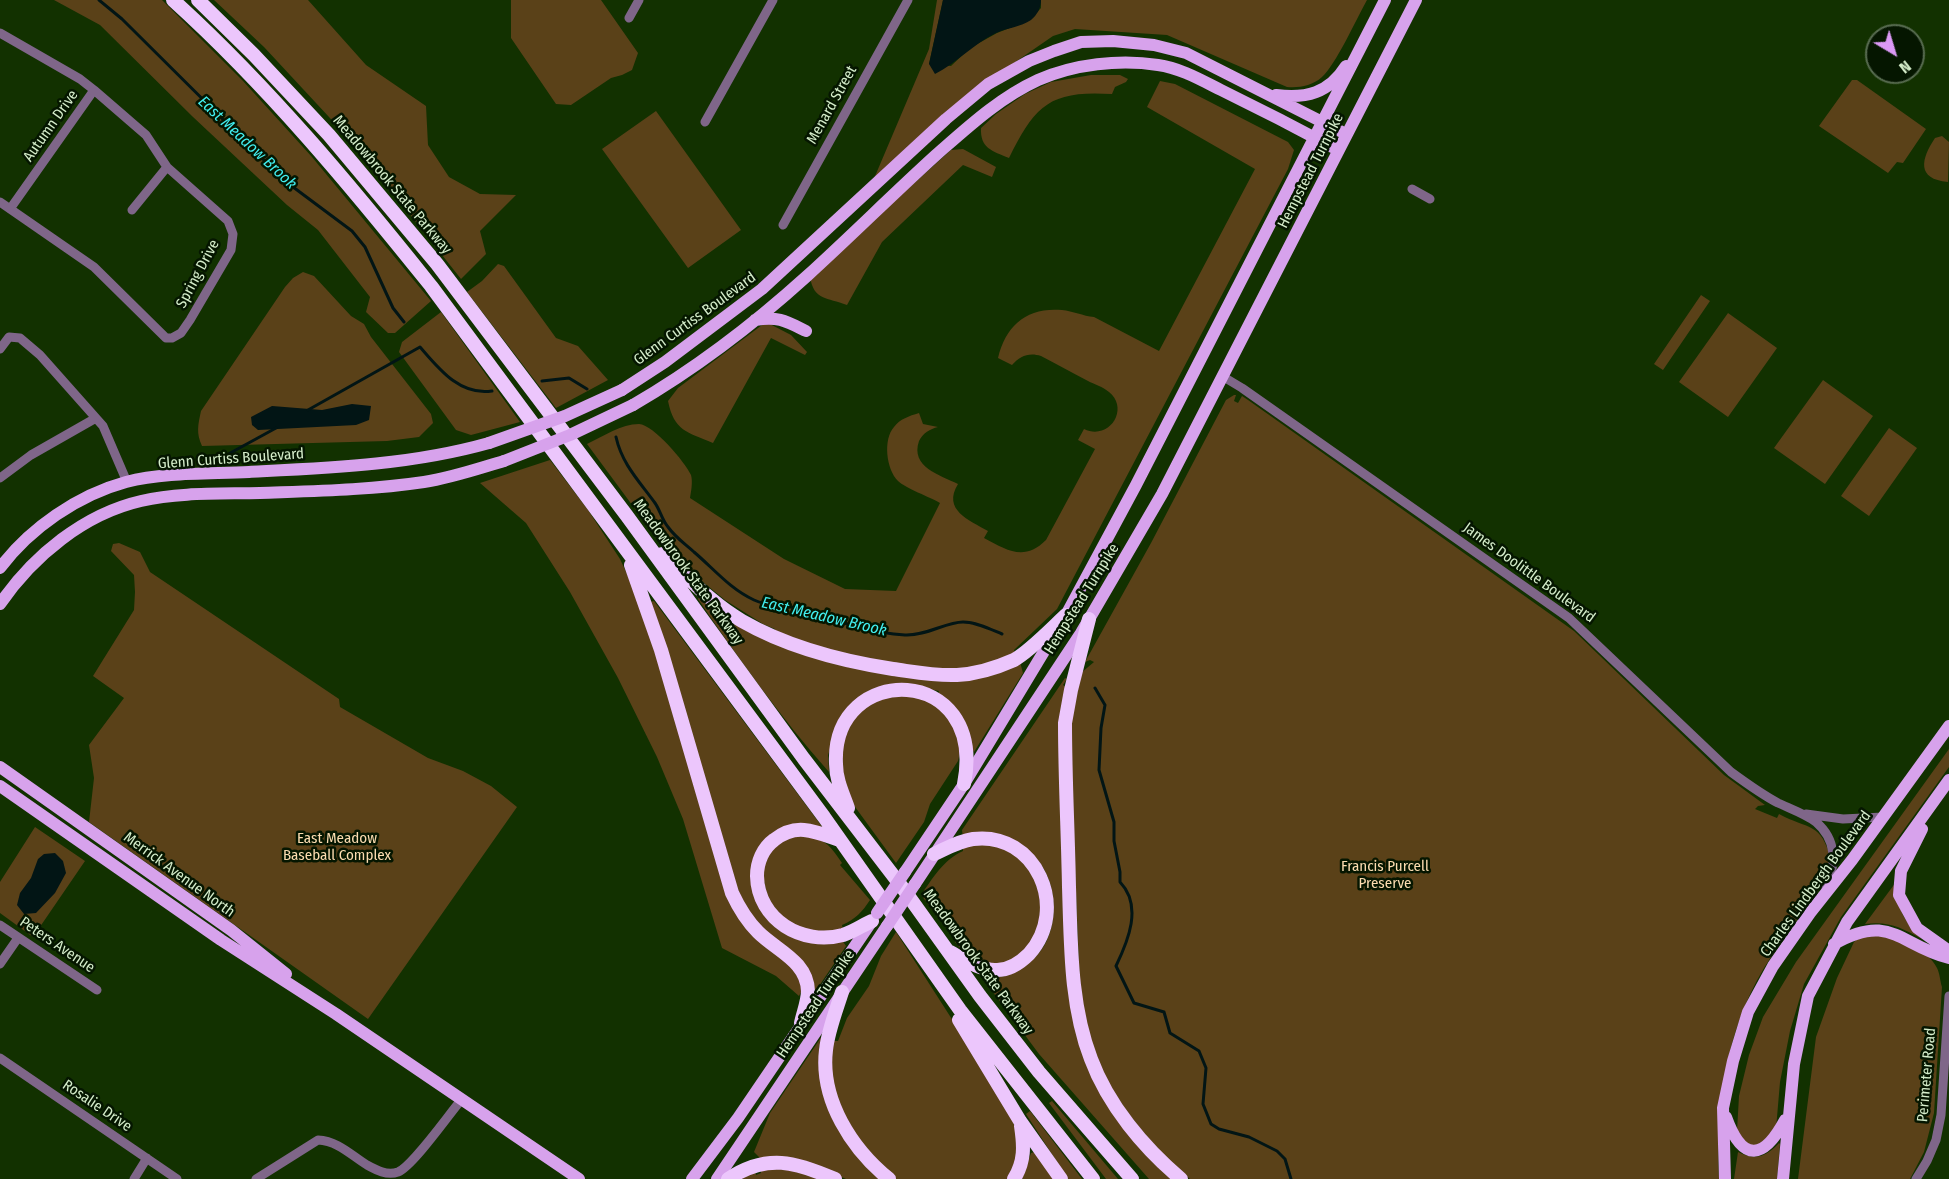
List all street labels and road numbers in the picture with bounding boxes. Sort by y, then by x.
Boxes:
street label: Menard Street [803,63,861,147]
street label: Autumn Drive [20,87,82,165]
street label: Hempstead Turnpike [1274,110,1348,232]
street label: Meadowbrook State Parkway [329,112,455,258]
street label: Spring Drive [173,237,223,311]
street label: Glenn Curtiss Boulevard [630,269,760,369]
street label: Glenn Curtiss Boulevard [157,445,305,473]
street label: Meadowbrook State Parkway [629,496,747,648]
street label: James Doolittle Boulevard [1459,519,1599,627]
street label: Hempstead Turnpike [1041,541,1123,657]
street label: Charles Lindbergh Boulevard [1757,807,1875,961]
street label: Merrick Avenue North [120,829,238,921]
street label: Meadowbrook State Parkway [919,886,1037,1038]
street label: Peters Avenue [16,913,98,977]
street label: Hempstead Turnpike [773,946,859,1062]
street label: Perimeter Road [1914,1027,1940,1123]
street label: Rosalie Drive [59,1076,135,1136]

